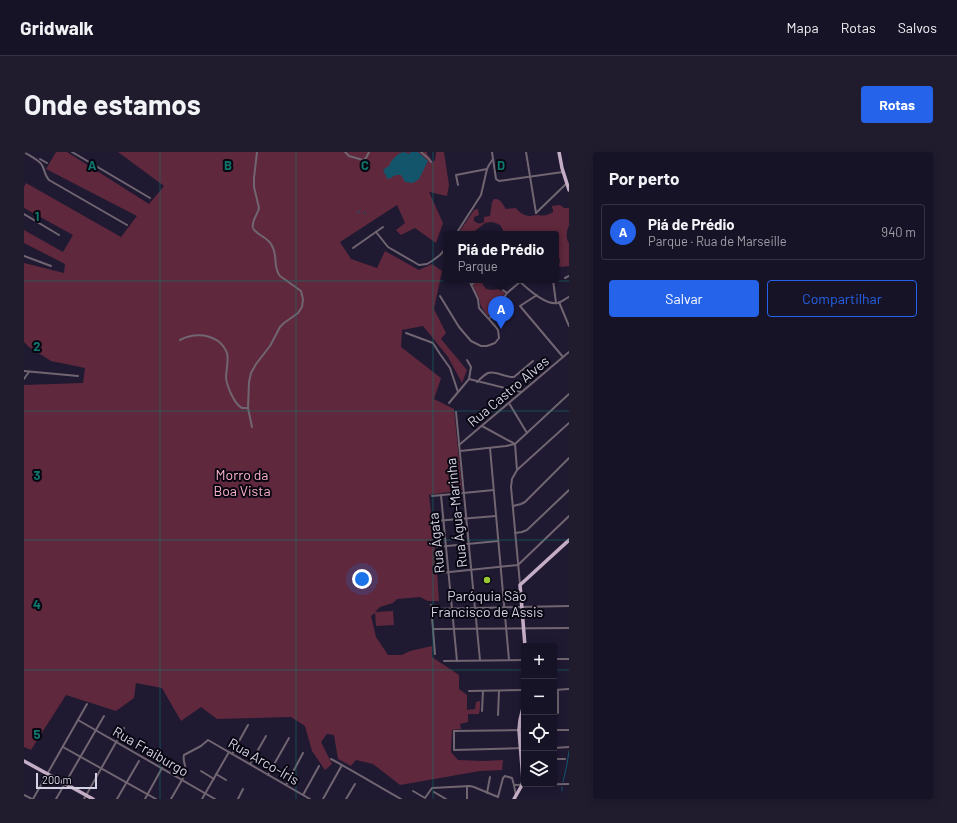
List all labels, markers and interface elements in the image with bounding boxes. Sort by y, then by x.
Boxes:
text: Gridwalk [20,16,94,39]
text: Mapa [787,19,819,36]
text: Rotas [841,19,876,36]
text: Salvos [898,19,937,36]
button: Rotas [861,86,933,123]
text: Onde estamos [24,87,201,121]
text: A [88,157,97,173]
text: B [224,157,232,173]
text: C [361,157,369,173]
text: D [497,157,505,173]
text: Por perto [609,168,679,188]
text: 1 [35,208,39,224]
text: Piá de Prédio [648,215,735,233]
text: A [619,224,627,240]
text: 940 m [881,224,916,240]
popup [443,231,559,283]
text: Parque · Rua de Marseille [648,233,787,249]
text: Piá de Prédio [458,240,544,258]
text: Parque [458,258,498,274]
button: Salvar [609,280,759,317]
button: Compartilhar [767,280,917,317]
pin: A [488,296,514,329]
text: 2 [33,338,41,354]
street label: Rua Castro Alves [464,352,552,430]
street label: Rua Água-Marinha [442,457,470,569]
park label: Morro da Boa Vista [213,466,271,499]
text: 3 [33,467,41,483]
street label: Rua Ágata [424,512,448,574]
your location [352,569,372,589]
marker: Paróquia São Francisco de Assis [482,575,492,585]
place label: Paróquia São Francisco de Assis [431,587,544,620]
text: 4 [33,596,41,612]
map controls [521,643,557,787]
button: + [521,643,557,679]
button: − [521,679,557,715]
button: locate [521,715,557,751]
street label: Rua Fraiburgo [110,722,192,780]
text: 5 [33,726,41,742]
street label: Rua Arco-Íris [226,734,303,788]
button: layers [521,751,557,787]
scale bar [36,771,97,790]
text: 200 m [42,773,72,786]

